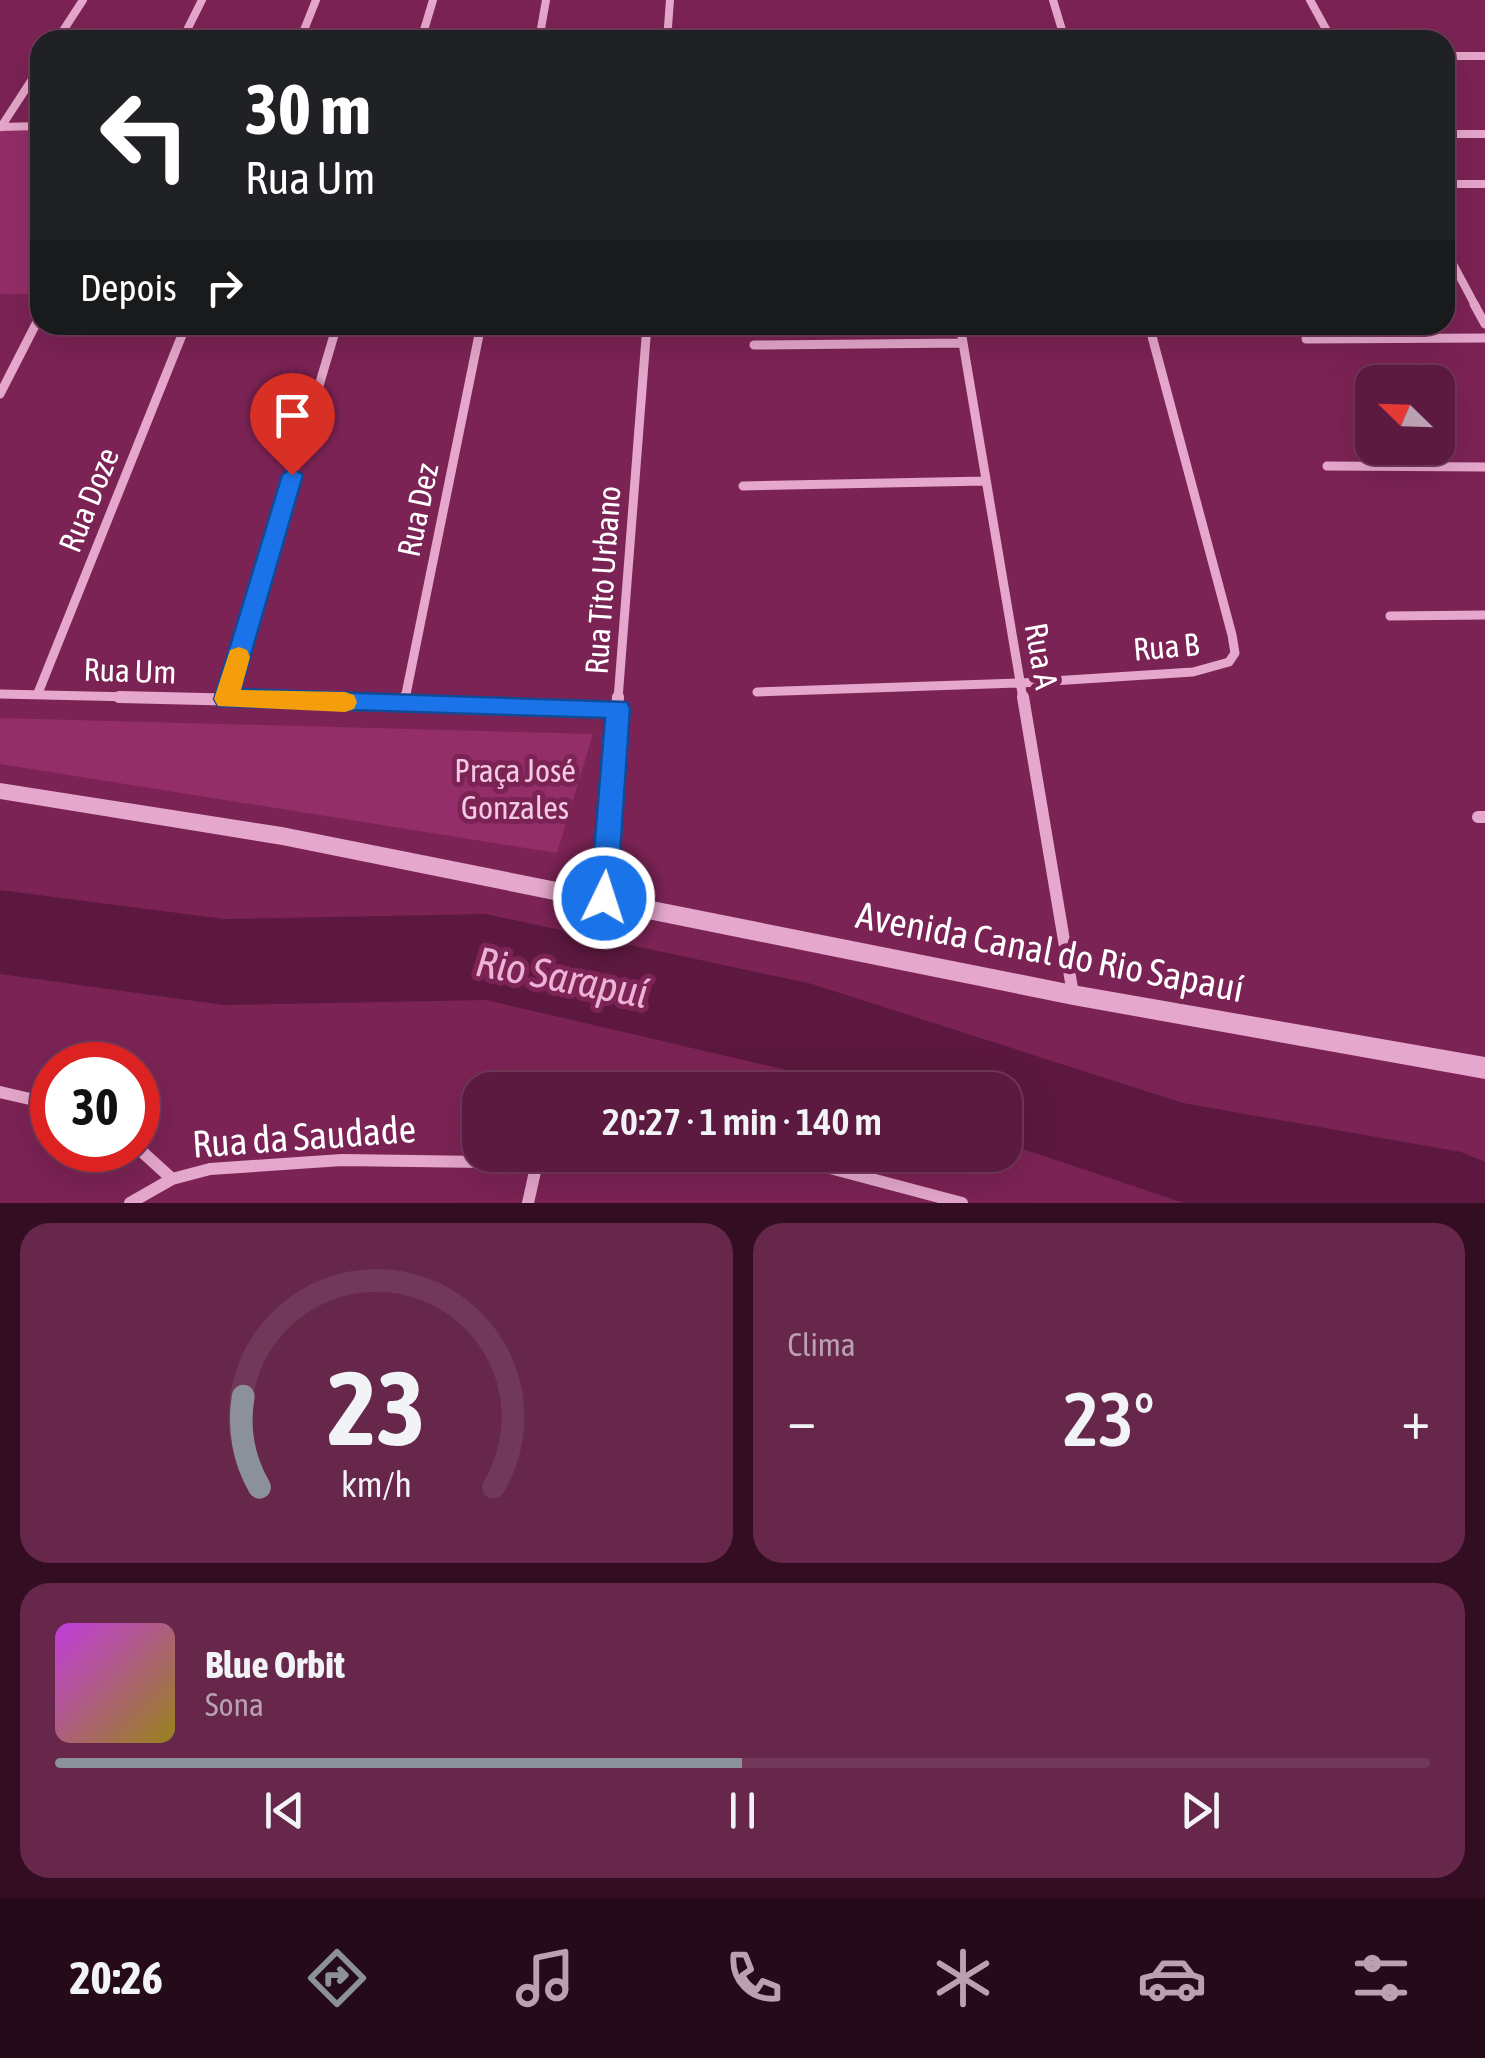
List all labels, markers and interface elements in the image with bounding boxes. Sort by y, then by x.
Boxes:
text: 30 m [245,69,371,149]
icon: left [80,70,210,200]
text: Rua Um [245,152,375,204]
icon: right [197,260,252,315]
text: Depois [80,266,177,309]
north arrow [1355,365,1455,465]
map controls [1355,365,1455,465]
pin [250,373,335,476]
icon: arrive [265,388,320,443]
street label: Rua Doze [51,442,126,557]
street label: Rua Dez [390,459,446,560]
street label: Rua Tito Urbano [577,485,628,675]
street label: Rua A [1018,620,1066,692]
street label: Rua B [1132,625,1200,668]
street label: Rua Um [83,650,177,691]
park label: Praça José Gonzales [454,752,576,826]
position arrow [552,846,656,950]
street label: Avenida Canal do Rio Sapauí [853,893,1247,1010]
water label: Rio Sarapuí [472,937,653,1017]
speed limit sign: 30 [30,1042,160,1172]
text: 20:27 · 1 min · 140 m [602,1100,882,1143]
street label: Rua da Saudade [191,1107,417,1166]
text: Clima [788,1326,856,1363]
text: 23 [327,1348,425,1467]
text: 23° [1063,1376,1154,1462]
text: − [788,1388,816,1451]
text: + [1401,1388,1430,1451]
text: km/h [341,1464,412,1505]
text: Blue Orbit [205,1643,345,1686]
text: Sona [205,1686,264,1723]
icon: previous [257,1783,312,1838]
icon: pause [715,1783,770,1838]
icon: next [1173,1783,1228,1838]
icon: directions [302,1943,372,2013]
icon: music [510,1943,580,2013]
icon: phone [719,1943,789,2013]
icon: climate [928,1943,998,2013]
icon: car [1137,1943,1207,2013]
icon: filters [1346,1943,1416,2013]
text: 20:26 [69,1952,163,2004]

